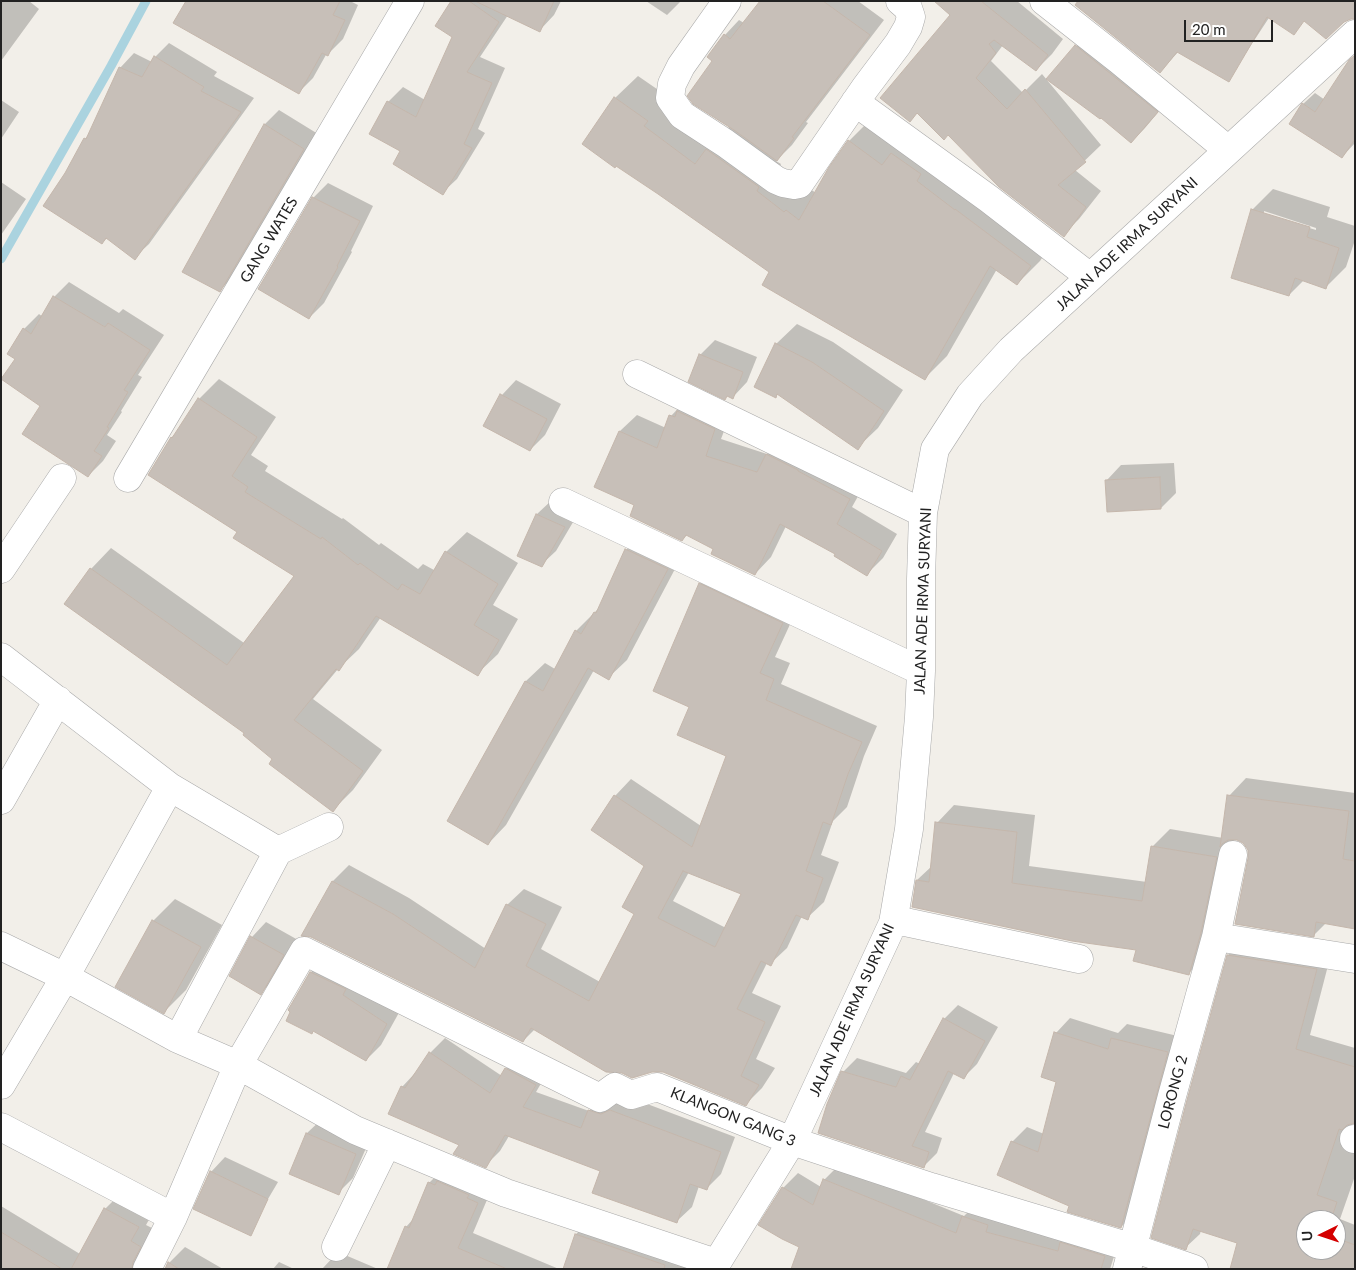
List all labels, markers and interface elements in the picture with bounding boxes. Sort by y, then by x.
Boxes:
scale bar [1186,10,1275,42]
text: 20 m [1192,20,1226,38]
street label: JALAN ADE IRMA SURYANI [1052,174,1202,314]
street label: GANG WATES [236,194,302,286]
street label: JALAN ADE IRMA SURYANI [911,507,935,695]
street label: JALAN ADE IRMA SURYANI [806,921,898,1099]
street label: LORONG 2 [1155,1053,1191,1131]
street label: KLANGON GANG 3 [668,1084,798,1150]
north arrow [1296,1210,1346,1260]
text: U [1298,1230,1315,1242]

